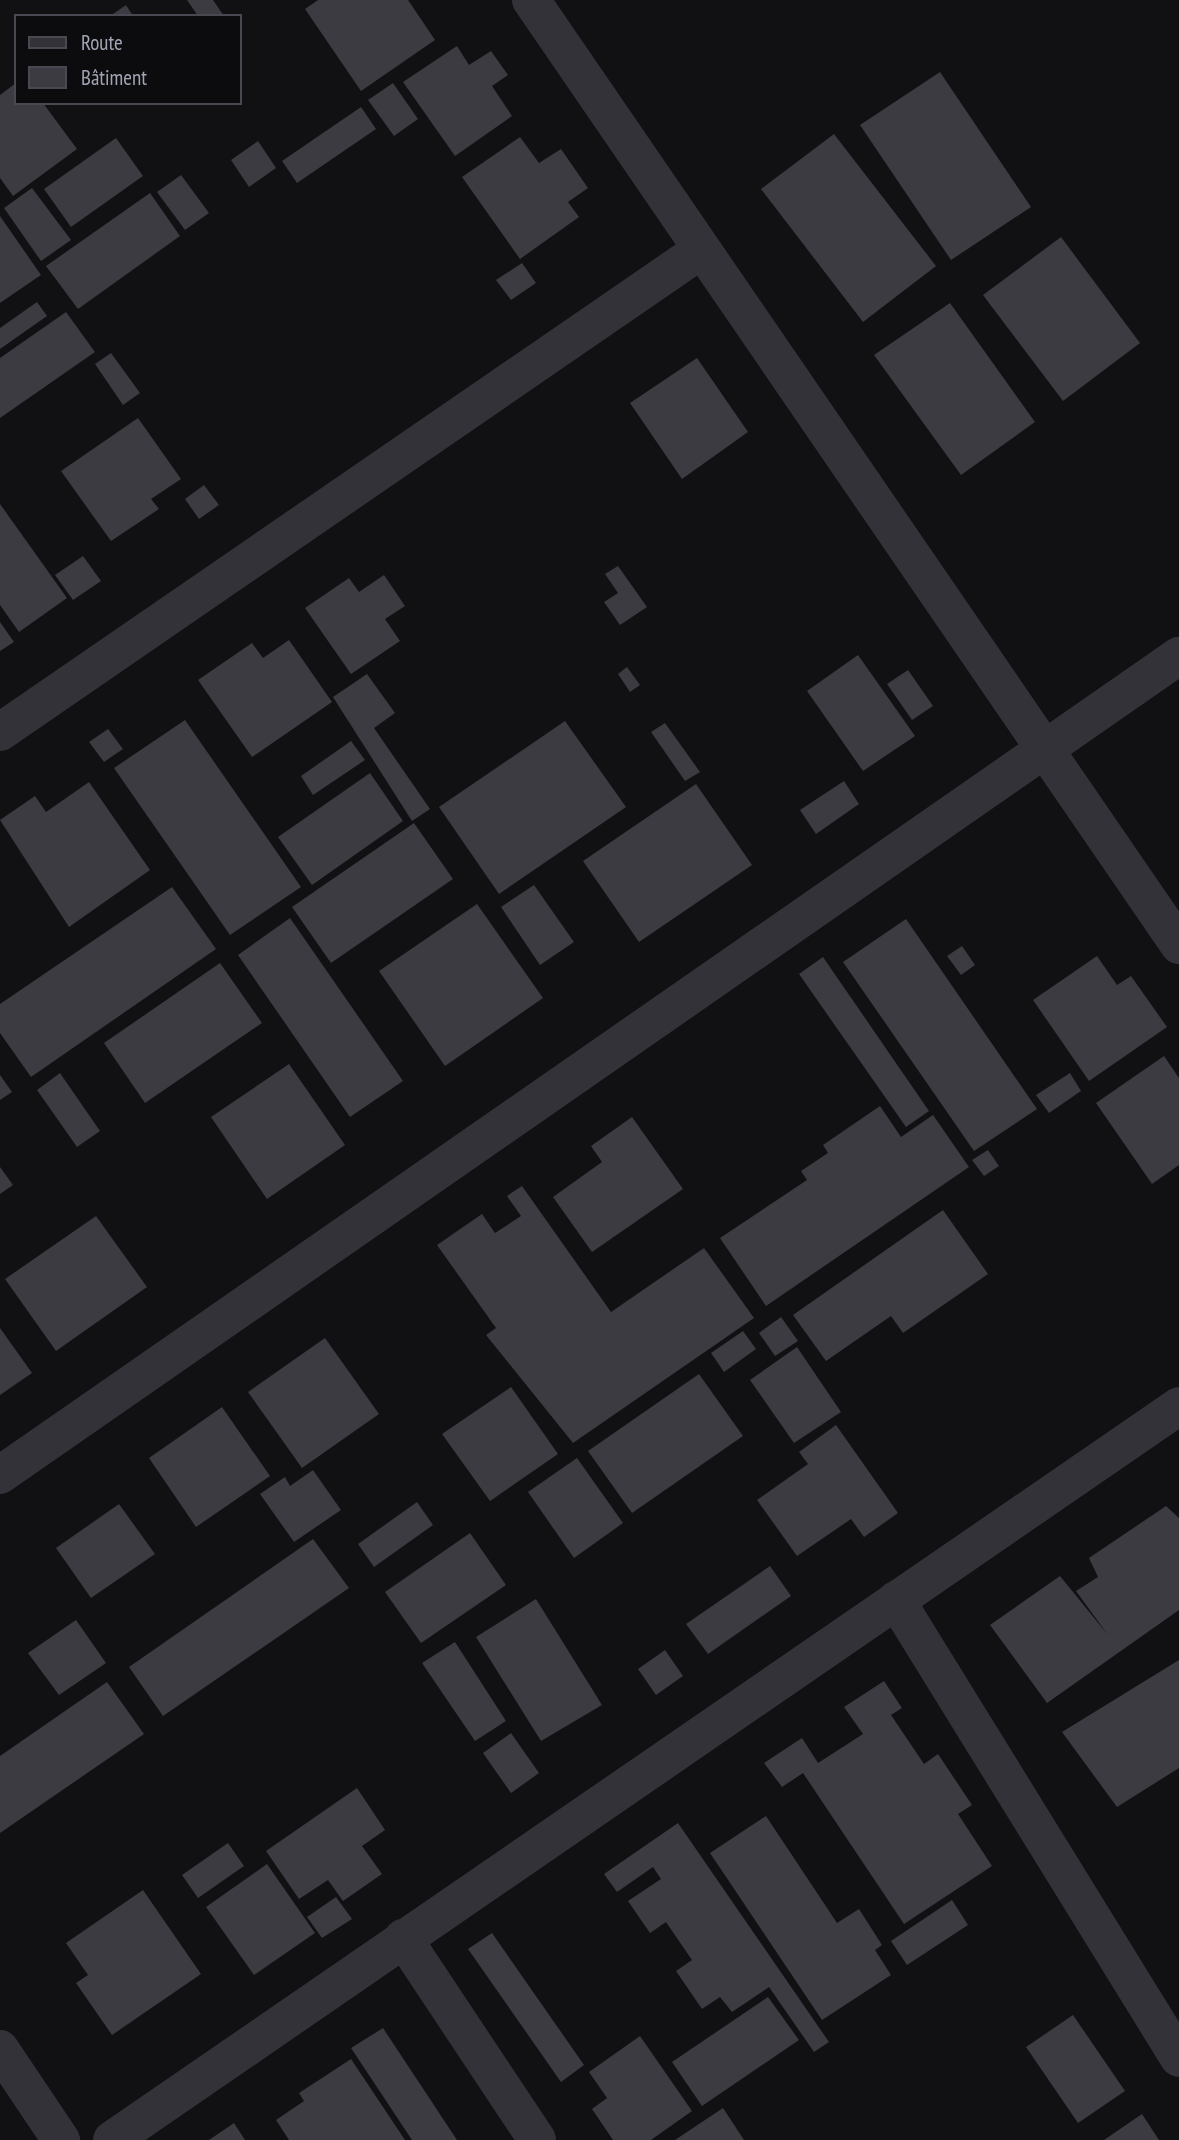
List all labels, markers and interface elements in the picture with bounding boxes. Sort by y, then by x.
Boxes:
legend [14,14,242,105]
text: Route [81,29,123,56]
text: Bâtiment [81,64,147,91]

